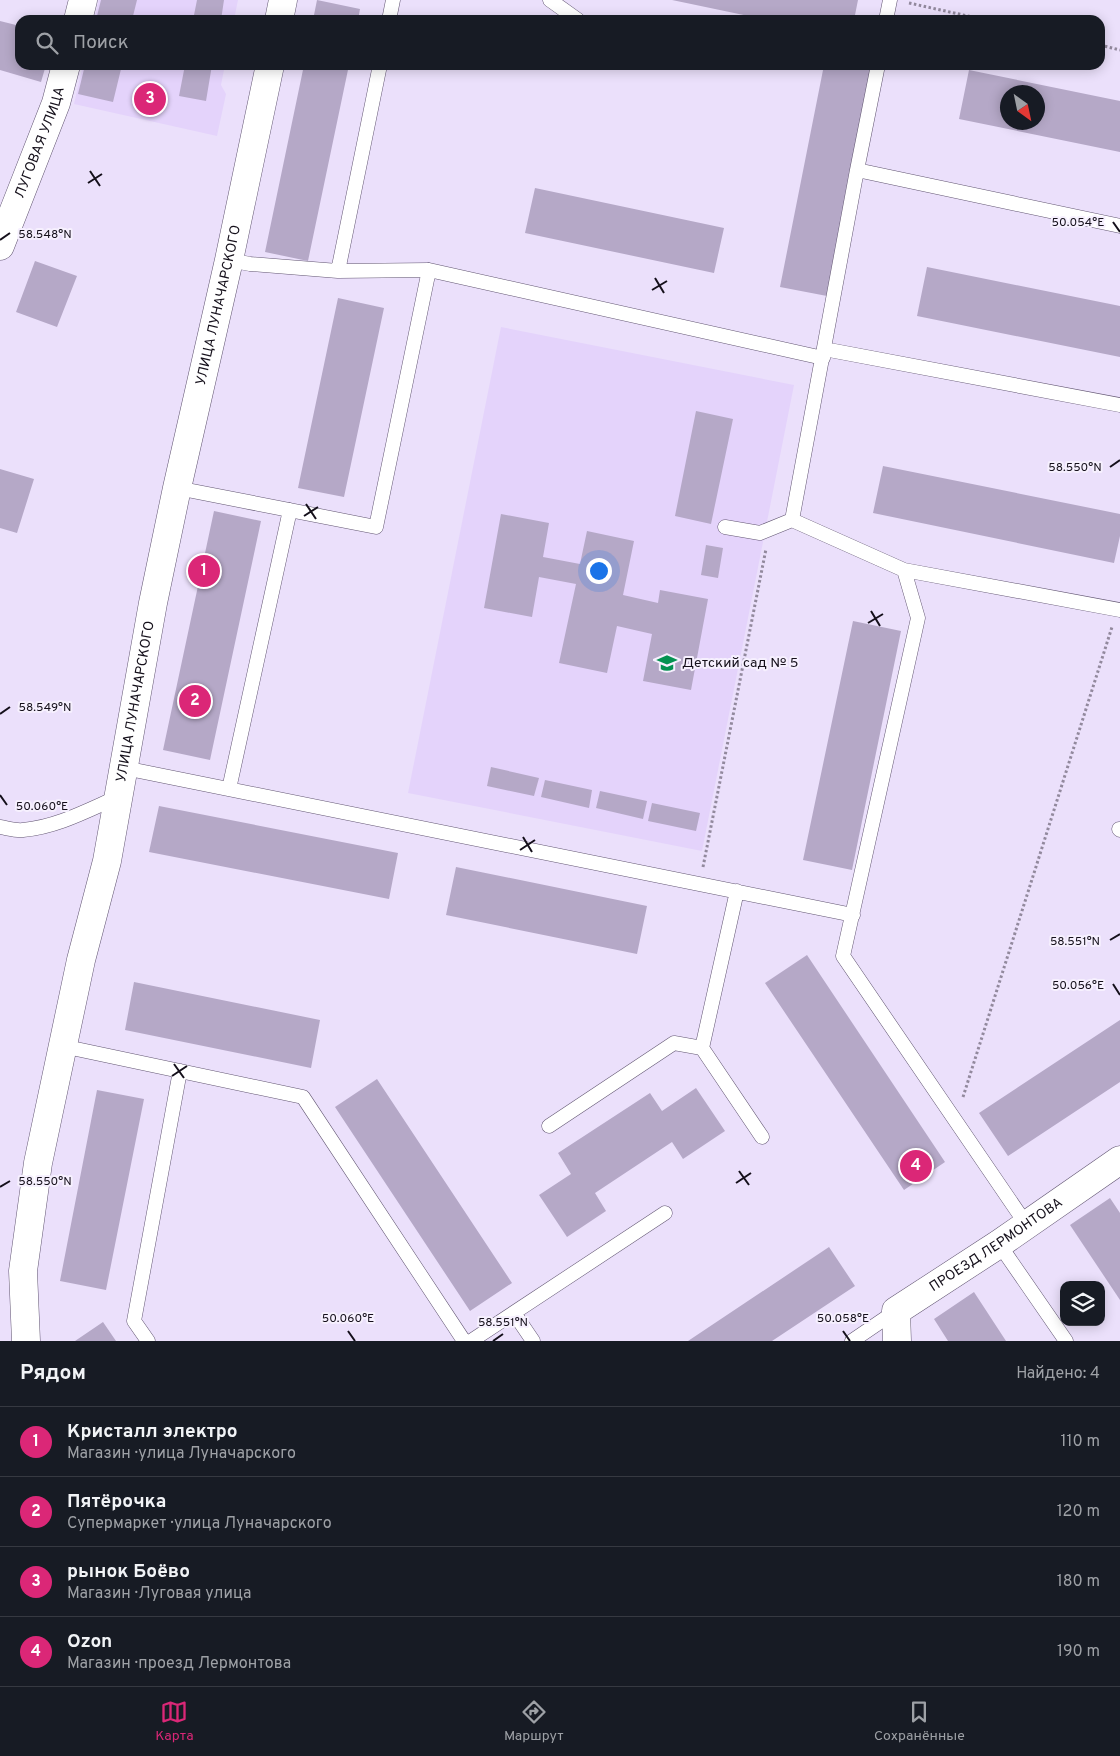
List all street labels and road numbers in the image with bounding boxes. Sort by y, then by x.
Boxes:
street label: ЛУГОВАЯ УЛИЦА [11,85,68,201]
street label: УЛИЦА ЛУНАЧАРСКОГО [192,223,245,387]
street label: УЛИЦА ЛУНАЧАРСКОГО [113,619,158,784]
street label: ПРОЕЗД ЛЕРМОНТОВА [926,1194,1066,1295]

